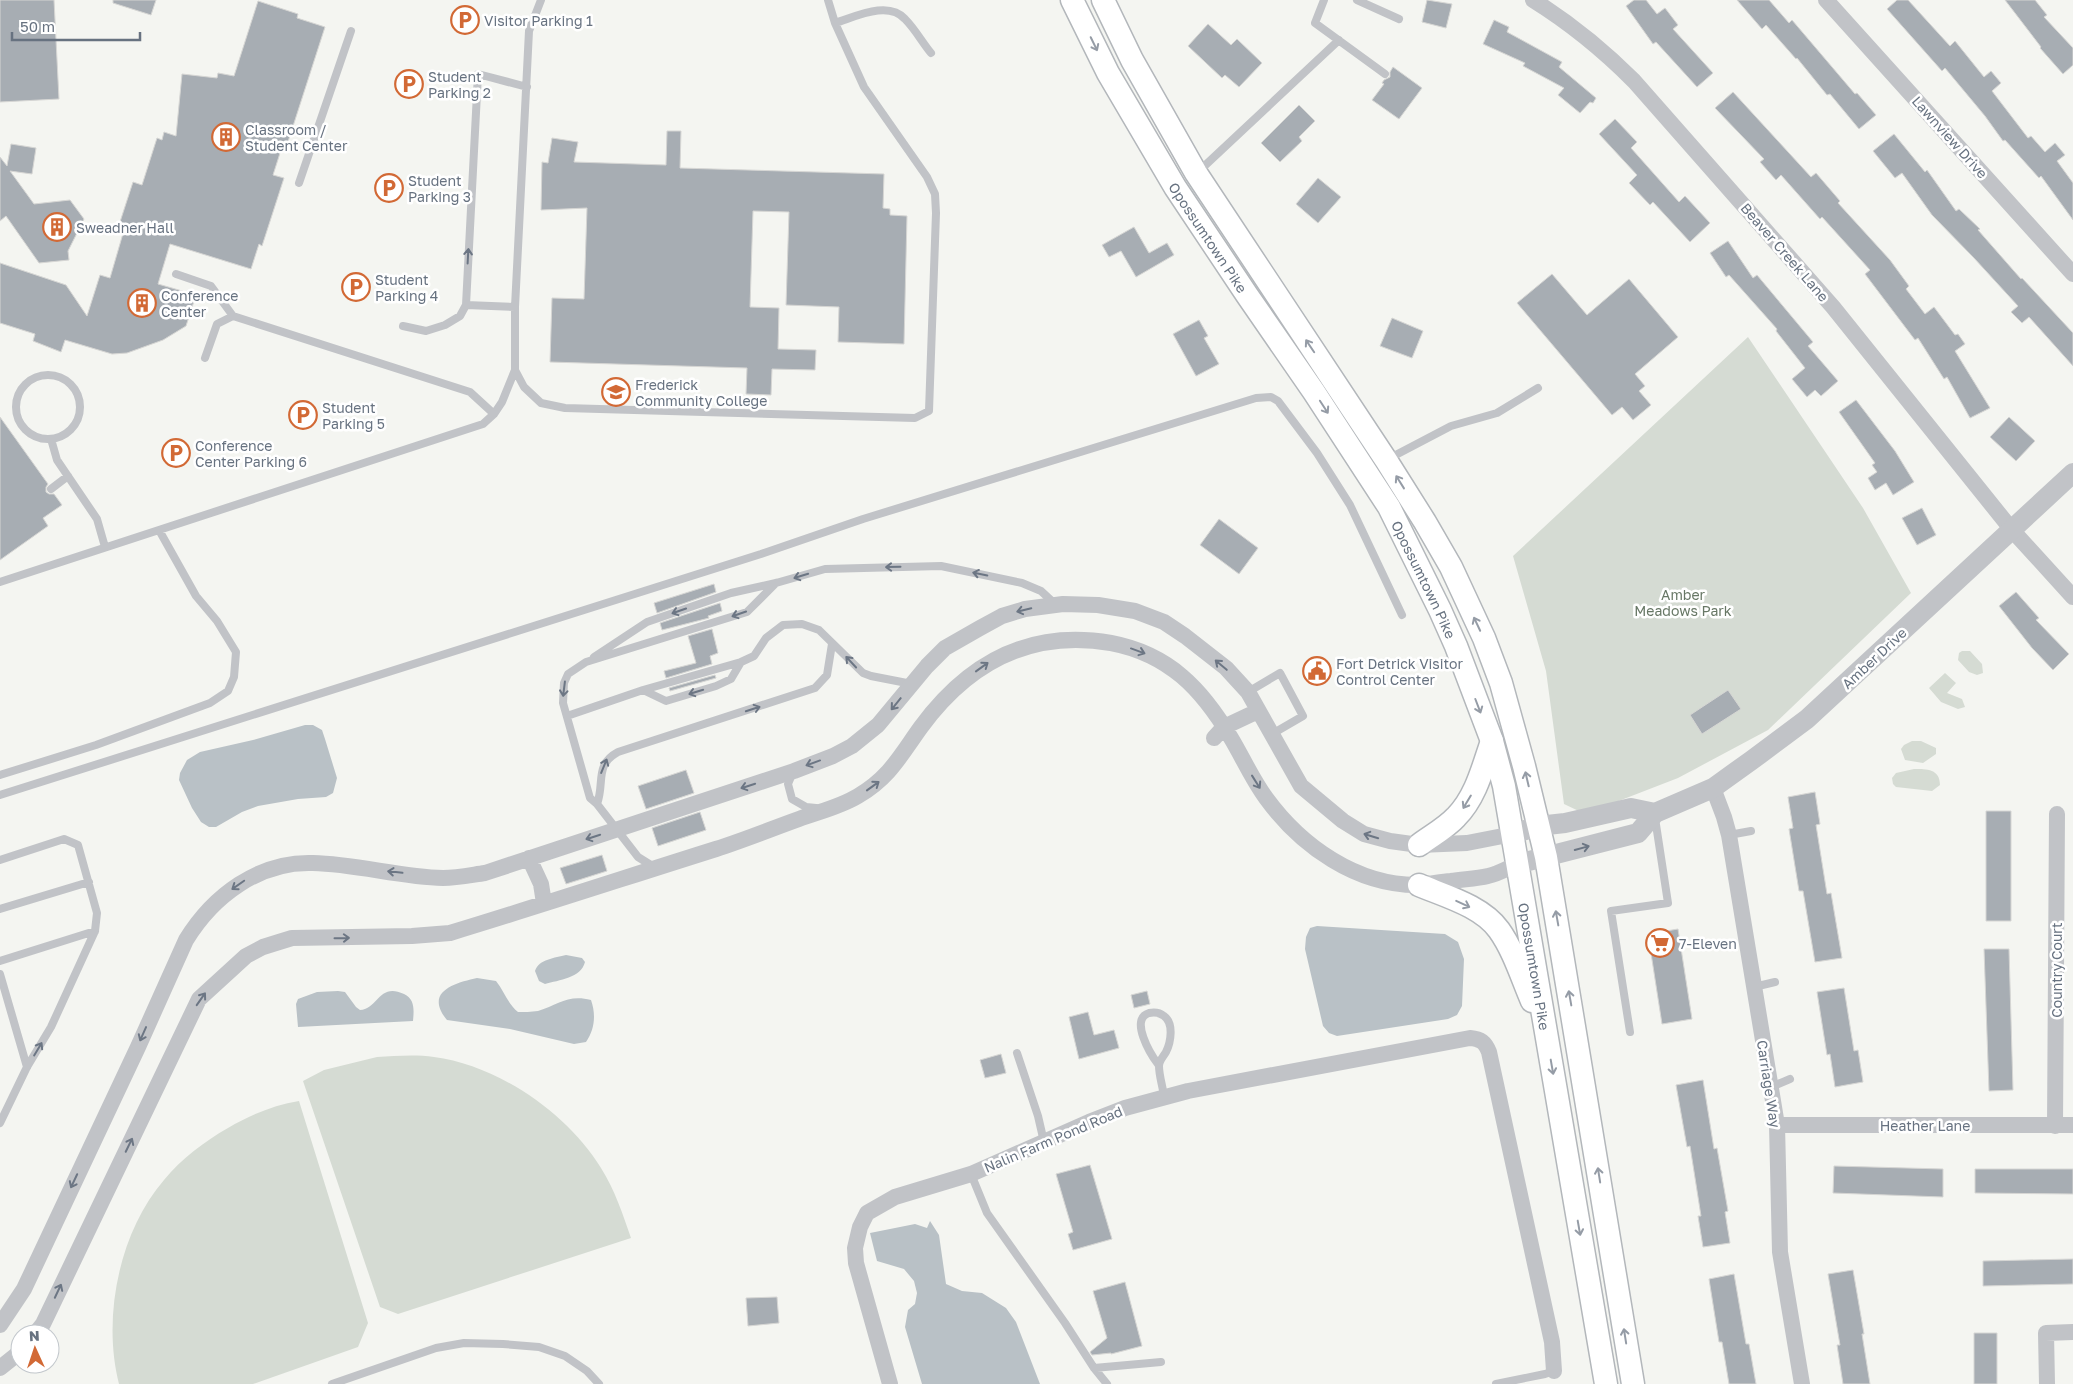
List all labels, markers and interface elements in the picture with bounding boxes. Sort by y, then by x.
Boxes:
parking icon: Visitor Parking 1 [450,5,480,35]
scale bar [12,10,140,42]
place label: Visitor Parking 1 [484,12,593,29]
text: 50 m [20,17,55,35]
one-way arrow [1089,36,1099,51]
place label: Student Parking 2 [428,68,491,101]
parking icon: Student Parking 2 [394,69,424,99]
street label: Lawnview Drive [1909,92,1991,182]
place label: Classroom / Student Center [245,121,348,154]
building icon: Classroom / Student Center [211,122,241,152]
place label: Student Parking 3 [408,172,471,205]
parking icon: Student Parking 3 [374,173,404,203]
street label: Opossumtown Pike [1166,179,1251,296]
street label: Beaver Creek Lane [1738,199,1832,305]
building icon: Sweadner Hall [42,212,72,242]
place label: Sweadner Hall [76,219,174,236]
one-way arrow [464,249,473,265]
place label: Student Parking 4 [375,271,438,304]
parking icon: Student Parking 4 [341,272,371,302]
place label: Conference Center [161,287,238,320]
building icon: Conference Center [127,288,157,318]
one-way arrow [1305,339,1315,353]
place label: Frederick Community College [635,376,767,409]
school or university icon: Frederick Community College [601,377,631,407]
place label: Student Parking 5 [322,399,385,432]
parking icon: Student Parking 5 [288,400,318,430]
one-way arrow [1319,400,1329,414]
place label: Conference Center Parking 6 [195,437,307,470]
parking icon: Conference Center Parking 6 [161,438,191,468]
one-way arrow [1394,475,1404,489]
street label: Opossumtown Pike [1388,517,1460,641]
one-way arrow [885,562,901,572]
one-way arrow [973,569,989,578]
one-way arrow [793,571,809,581]
park label: Amber Meadows Park [1634,586,1732,619]
one-way arrow [1016,606,1032,615]
one-way arrow [671,607,687,616]
one-way arrow [732,610,747,619]
one-way arrow [1472,617,1482,632]
street label: Amber Drive [1838,624,1910,692]
one-way arrow [1129,647,1145,656]
place label: Fort Detrick Visitor Control Center [1336,655,1464,688]
one-way arrow [845,656,857,668]
public building icon: Fort Detrick Visitor Control Center [1302,656,1332,686]
one-way arrow [1215,660,1228,671]
one-way arrow [975,662,989,672]
one-way arrow [559,680,569,696]
one-way arrow [689,688,705,698]
one-way arrow [890,697,901,710]
one-way arrow [1474,698,1484,713]
one-way arrow [744,704,760,713]
one-way arrow [600,759,610,774]
one-way arrow [806,759,821,768]
one-way arrow [1522,771,1531,787]
one-way arrow [1251,775,1261,789]
one-way arrow [866,781,880,791]
one-way arrow [740,782,756,792]
one-way arrow [1462,795,1472,809]
one-way arrow [1363,830,1379,840]
one-way arrow [586,833,601,842]
one-way arrow [1573,843,1589,852]
one-way arrow [387,867,403,877]
one-way arrow [231,880,245,890]
one-way arrow [1455,900,1470,910]
street label: Opossumtown Pike [1516,901,1554,1031]
one-way arrow [1551,910,1561,926]
street label: Country Court [2048,922,2065,1018]
supermarket icon: 7-Eleven [1645,928,1675,958]
one-way arrow [334,933,350,943]
place label: 7-Eleven [1679,935,1737,952]
one-way arrow [1565,990,1575,1006]
one-way arrow [196,992,206,1006]
one-way arrow [138,1026,148,1041]
street label: Carriage Way [1754,1039,1784,1129]
one-way arrow [34,1042,44,1056]
one-way arrow [1547,1059,1557,1075]
street label: Nalin Farm Pond Road [981,1102,1125,1176]
street label: Heather Lane [1880,1117,1970,1134]
one-way arrow [125,1138,135,1153]
one-way arrow [1594,1168,1604,1184]
one-way arrow [69,1173,78,1188]
one-way arrow [1575,1219,1585,1235]
one-way arrow [54,1284,63,1299]
north arrow [10,1324,60,1374]
text: N [29,1327,40,1344]
one-way arrow [1620,1328,1630,1344]

